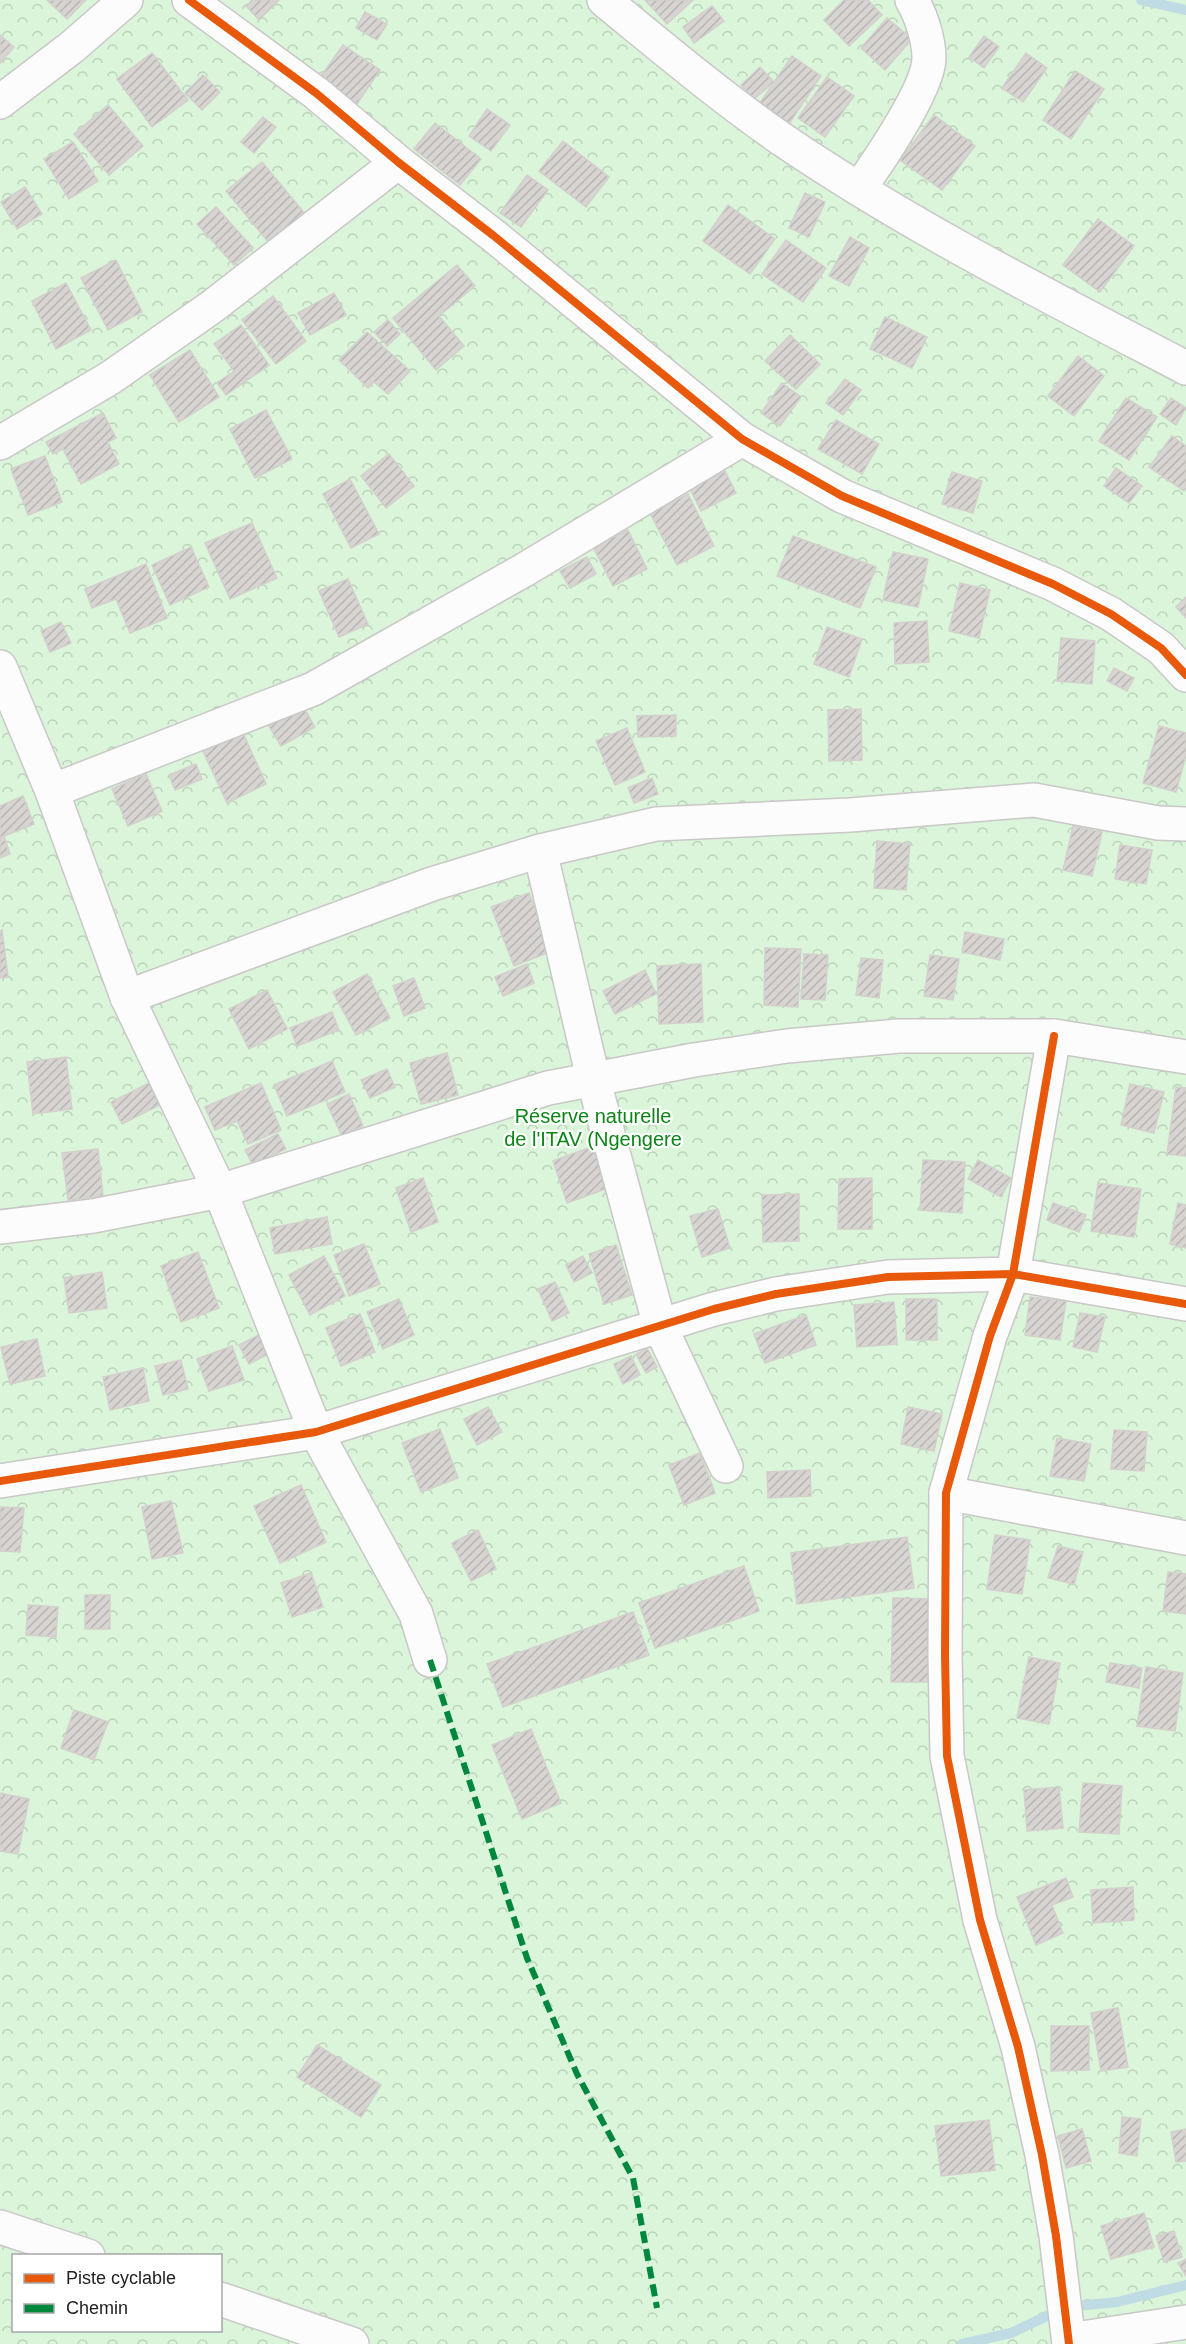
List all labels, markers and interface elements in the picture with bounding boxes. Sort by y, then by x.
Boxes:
park label: Réserve naturelle de l'ITAV (Ngengere [504,1105,682,1150]
legend [12,2254,222,2332]
text: Piste cyclable [66,2268,176,2288]
text: Chemin [66,2298,128,2318]

